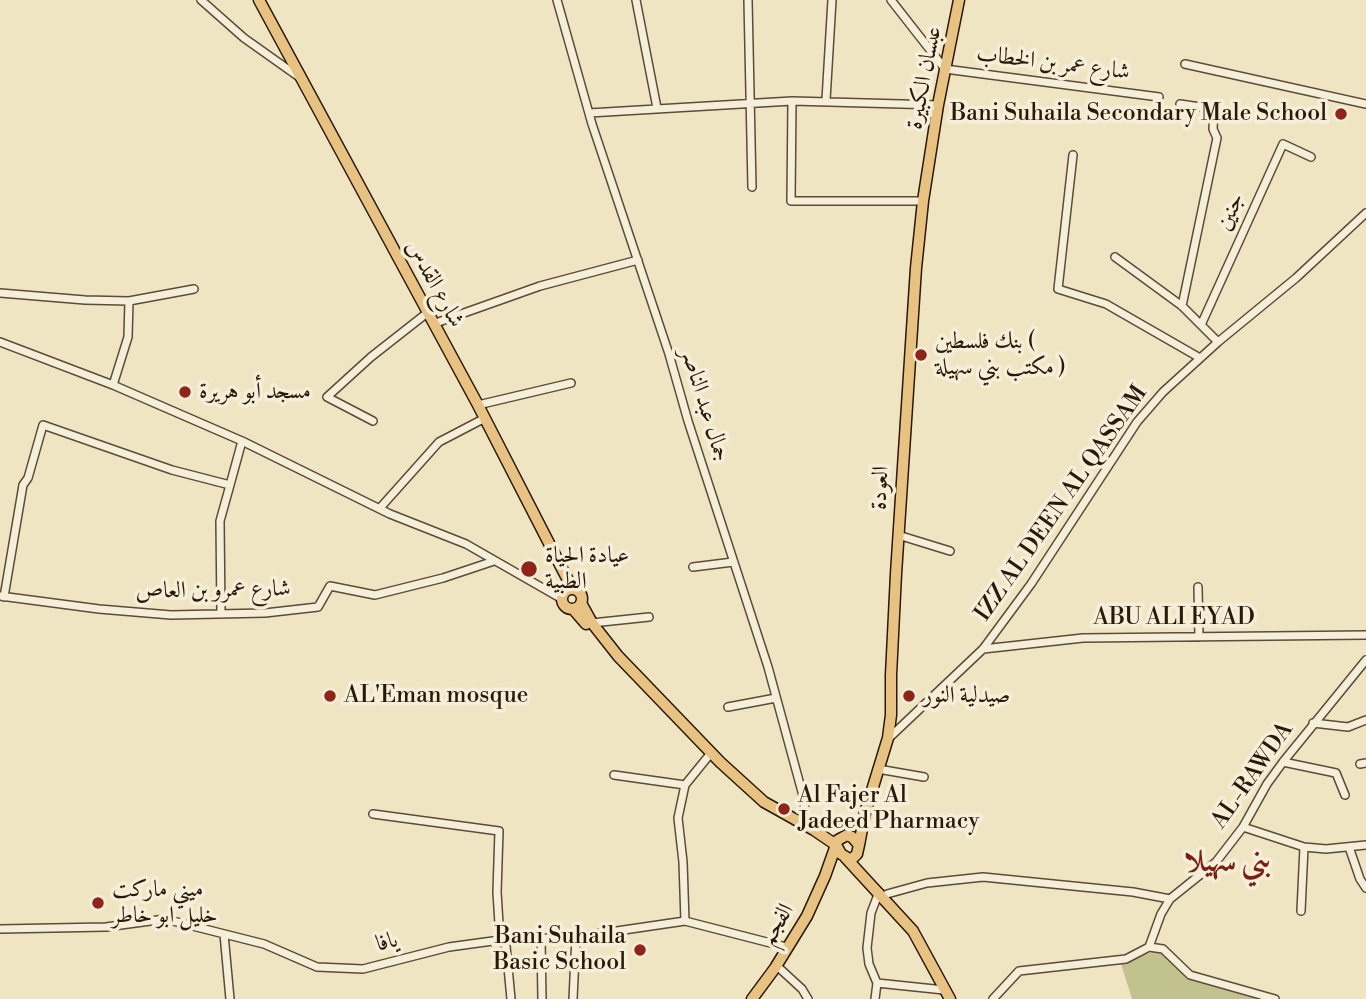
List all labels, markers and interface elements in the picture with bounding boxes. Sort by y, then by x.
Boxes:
street label: عبسان الكبيرة [902,24,948,132]
street label: شارع عمر بن الخطاب [975,41,1131,87]
place label: Bani Suhaila Secondary Male School [950,100,1327,128]
marker: Bani Suhaila Secondary Male School [1333,106,1349,122]
street label: جنين [1211,189,1251,235]
street label: شارع القدس [399,235,469,333]
place label: بنك فلسطين ( مكتب بني سهيلة ) [935,328,1066,382]
street label: جمال عبد الناصر [674,345,734,465]
marker: بنك فلسطين ( مكتب بني سهيلة ) [913,347,929,363]
place label: مسجد أبو هريرة [199,378,311,406]
street label: IZZ AL DEEN AL QASSAM [970,381,1154,627]
marker: مسجد أبو هريرة [177,384,193,400]
street label: العودة [866,465,896,511]
place label: عيادة الحياة الطبية [545,542,629,596]
marker: عيادة الحياة الطبية [519,559,539,579]
street label: شارع عمرو بن العاص [135,576,291,606]
street label: ABU ALI EYAD [1093,604,1255,632]
place label: AL'Eman mosque [344,682,528,710]
place label: صيدلية النور [923,682,1010,710]
marker: AL'Eman mosque [322,688,338,704]
marker: صيدلية النور [901,688,917,704]
street label: AL-RAWDA [1206,717,1300,835]
place label: Al Fajer Al Jadeed Pharmacy [798,782,980,836]
marker: Al Fajer Al Jadeed Pharmacy [776,801,792,817]
district label: بني سهيلا [1184,846,1272,882]
place label: ميني ماركت خليل ابو خاطر [112,876,218,930]
marker: ميني ماركت خليل ابو خاطر [90,895,106,911]
street label: الفجم [755,899,801,951]
place label: Bani Suhaila Basic School [493,923,626,977]
street label: يافا [373,927,401,959]
marker: Bani Suhaila Basic School [632,942,648,958]

